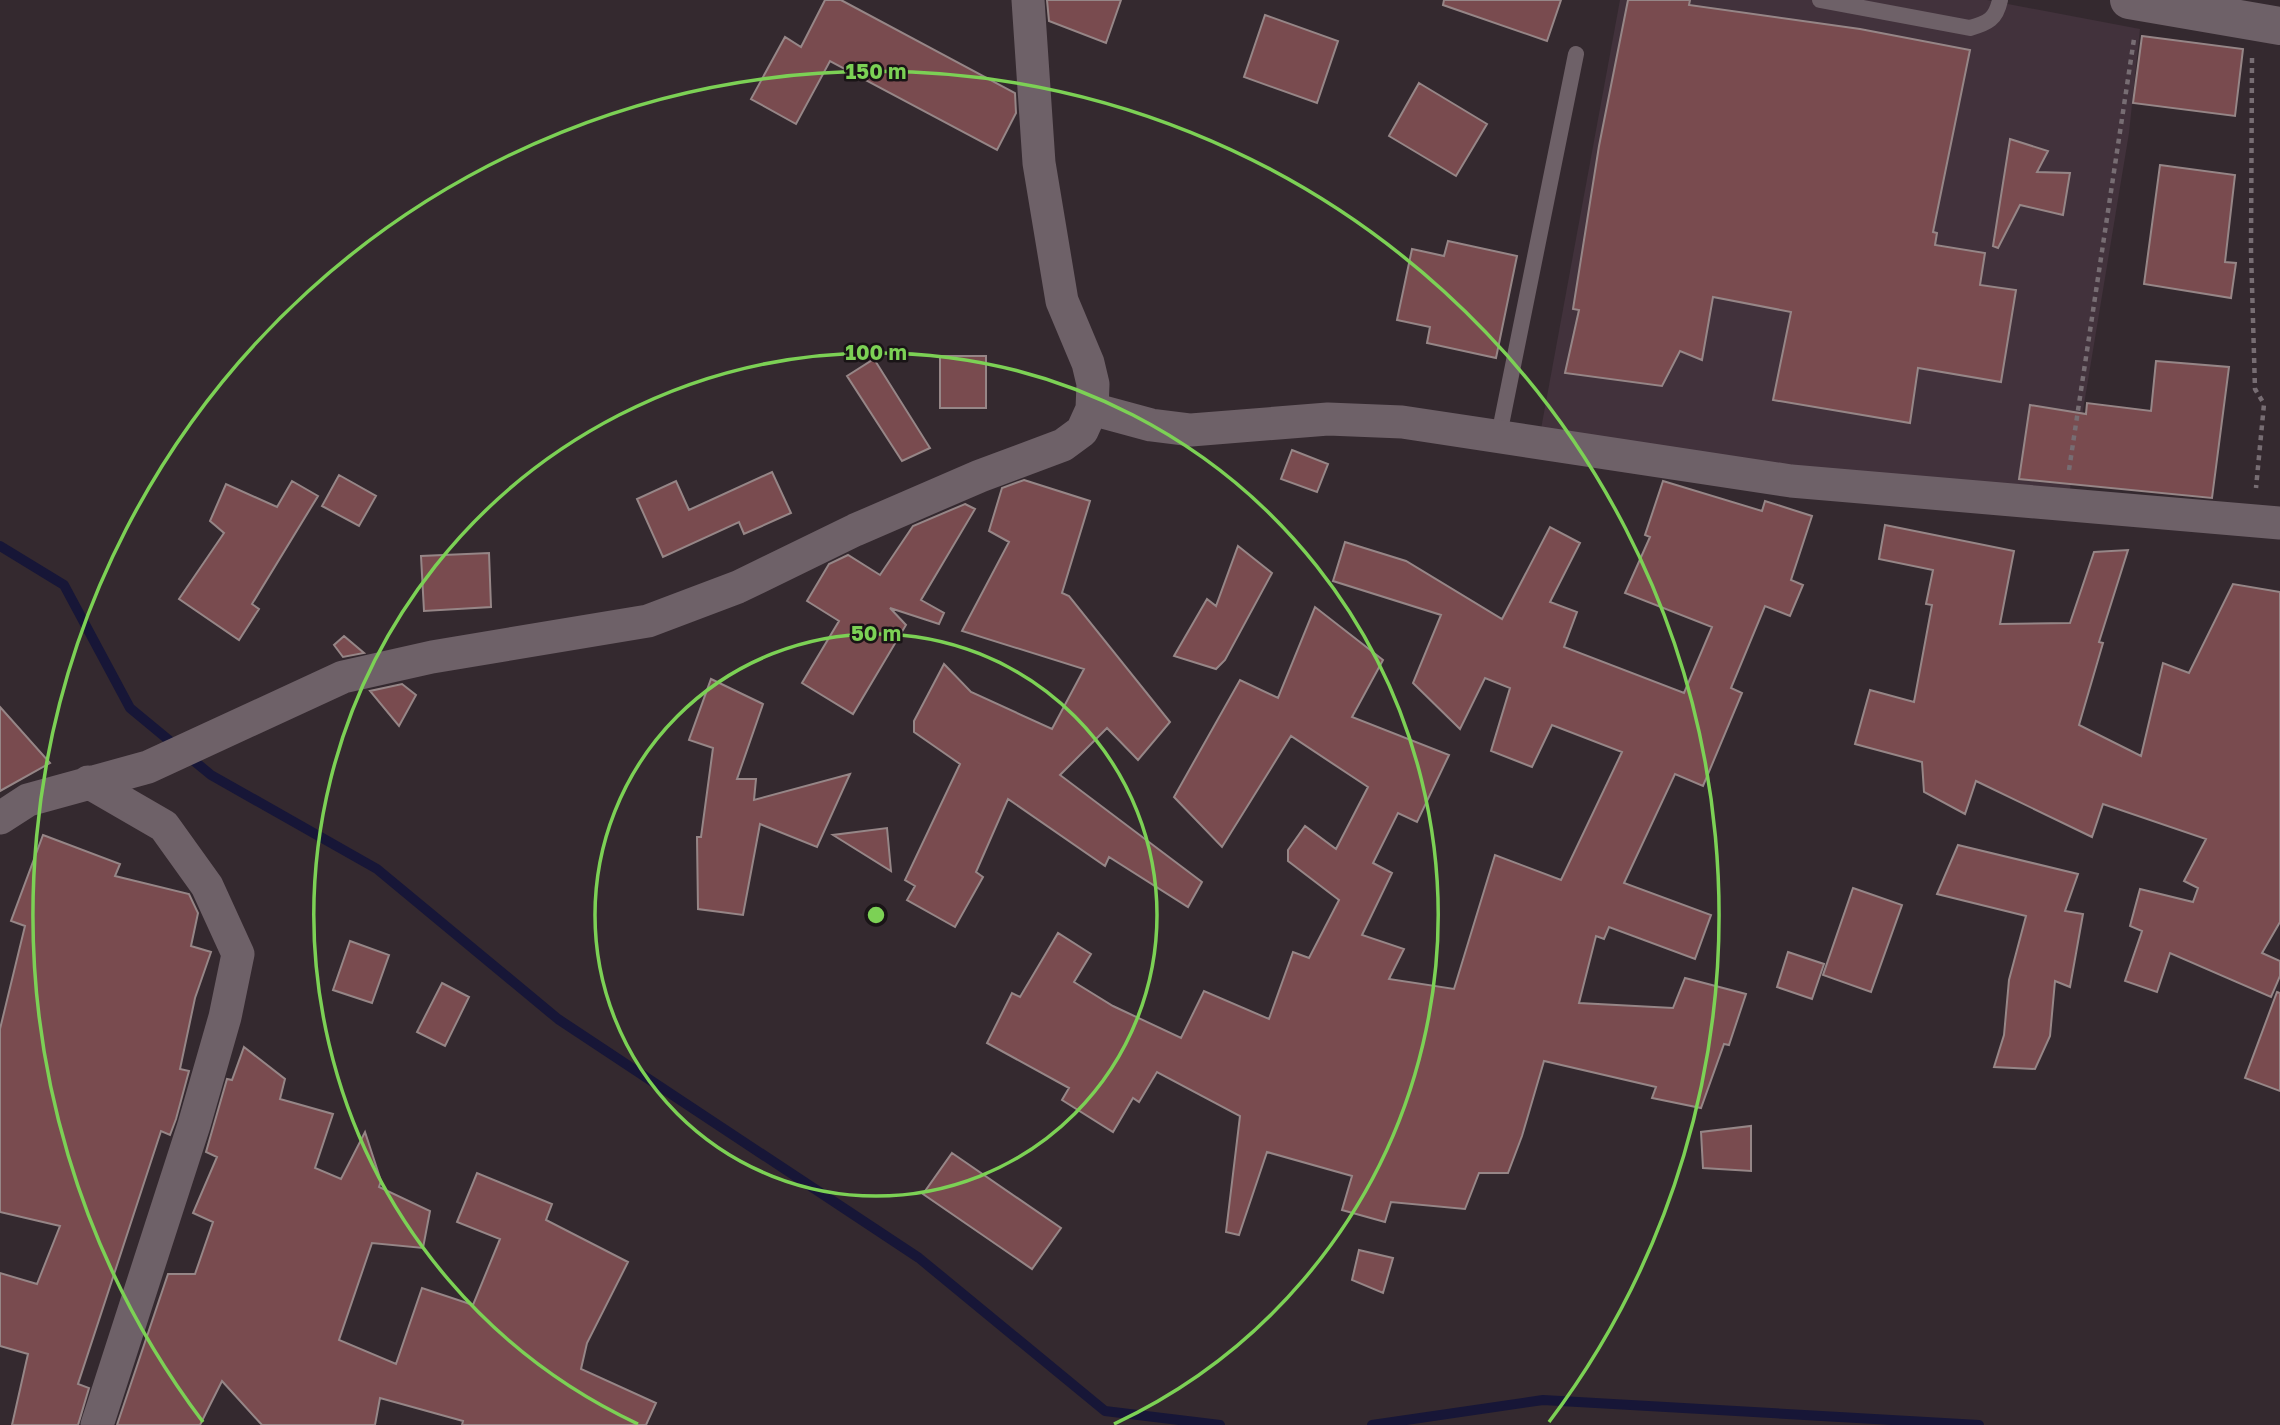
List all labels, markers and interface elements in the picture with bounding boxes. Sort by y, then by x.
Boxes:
text: 150 m [846,58,906,84]
text: 100 m [845,339,907,365]
text: 50 m [851,620,901,646]
centre of rings [864,903,888,927]

